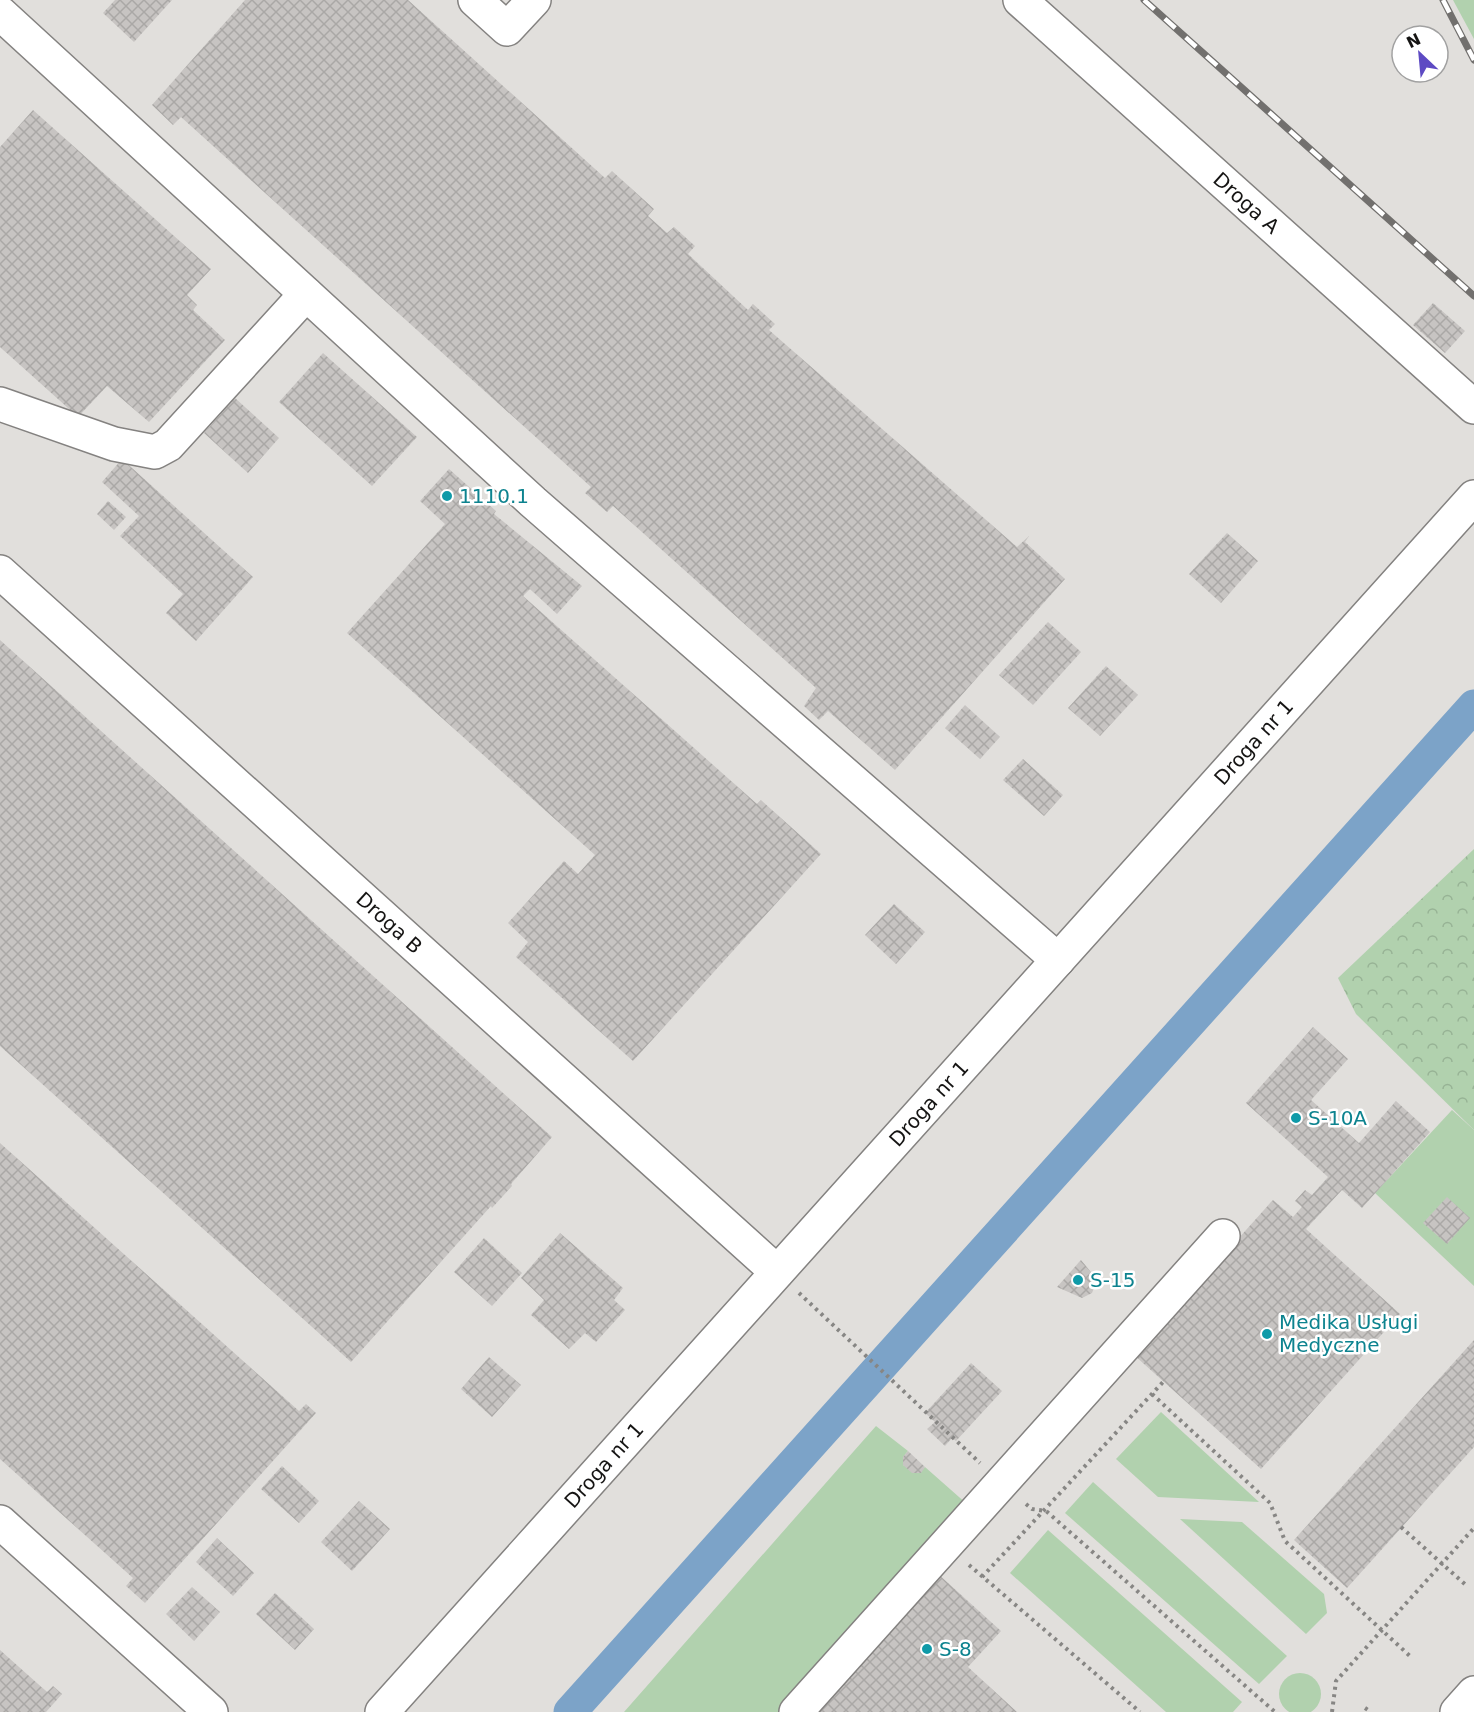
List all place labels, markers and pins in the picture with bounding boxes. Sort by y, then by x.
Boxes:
place label: 1110.1 [459,484,529,508]
marker: 1110.1 [440,489,454,503]
place label: S-10A [1308,1106,1367,1130]
marker: S-10A [1289,1111,1303,1125]
place label: S-15 [1090,1268,1135,1292]
marker: S-15 [1071,1273,1085,1287]
place label: Medika Usługi Medyczne [1279,1310,1418,1357]
marker: Medika Usługi Medyczne [1260,1327,1274,1341]
place label: S-8 [939,1637,972,1661]
marker: S-8 [920,1642,934,1656]

